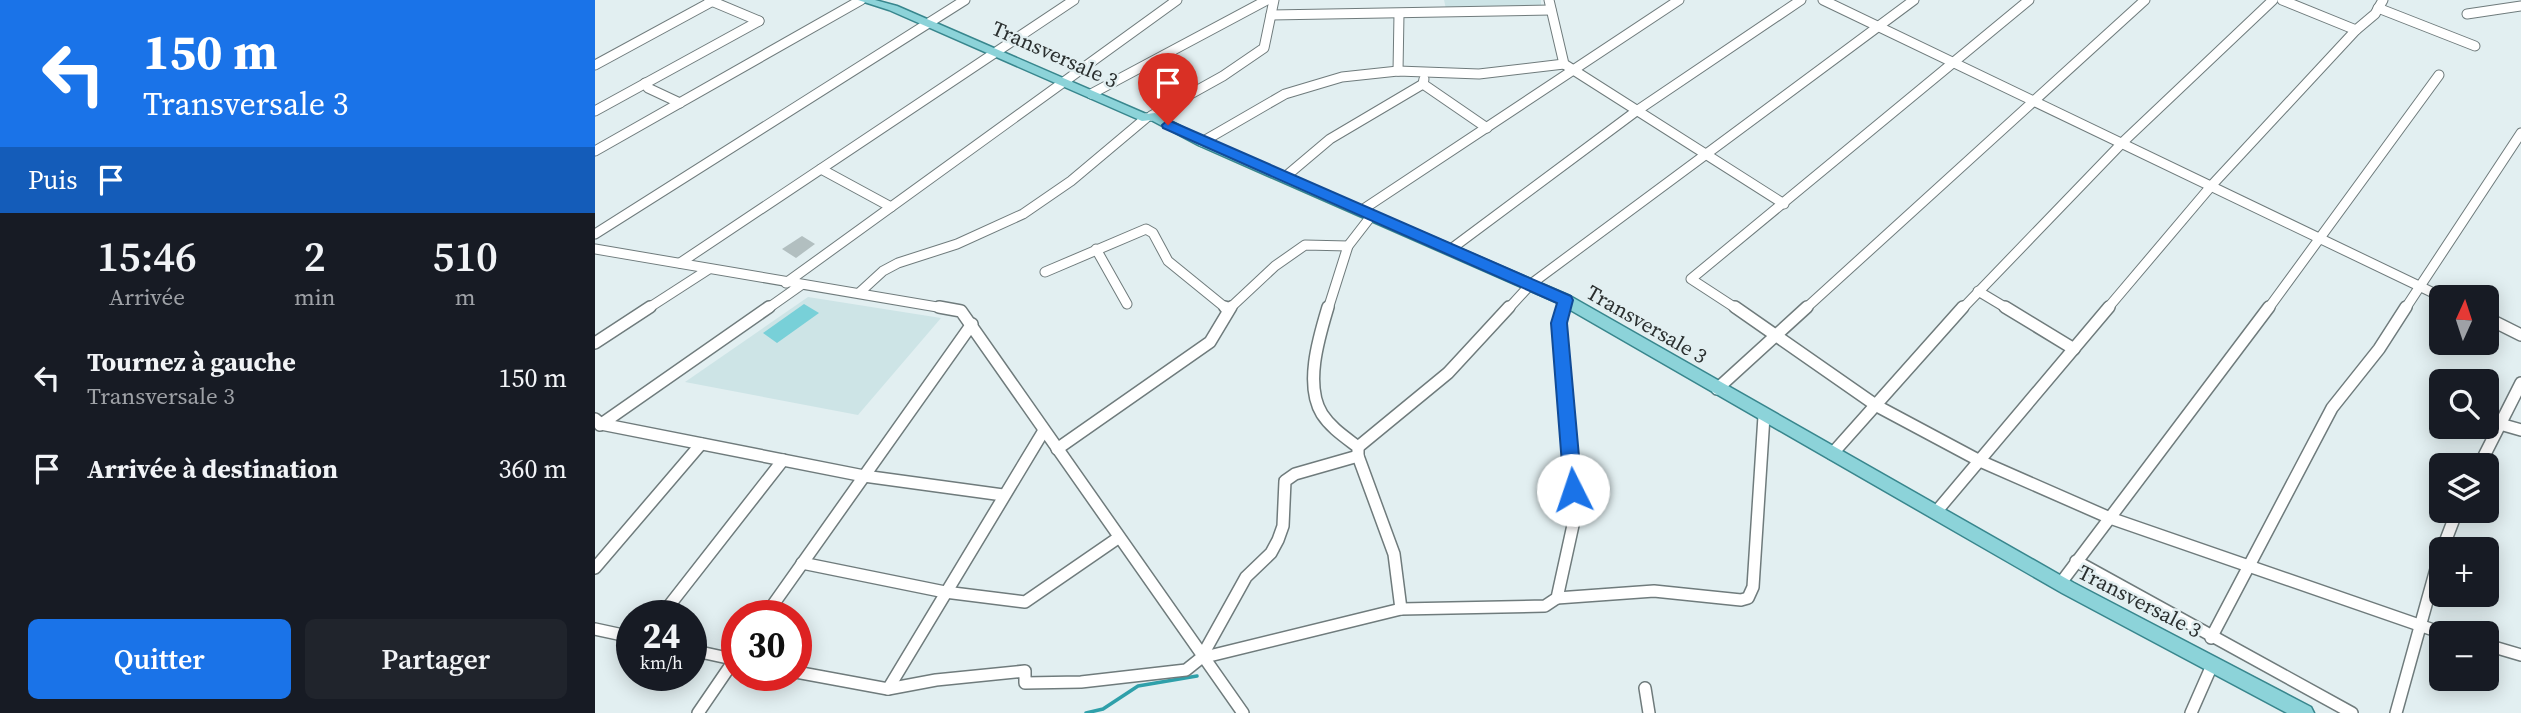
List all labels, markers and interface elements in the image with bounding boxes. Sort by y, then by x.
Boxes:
street label: Transversale 3 [987,13,1123,95]
text: 150 m [143,18,278,85]
icon: left [28,28,119,119]
pin [1138,53,1198,125]
icon: arrive [1149,64,1187,102]
text: Transversale 3 [143,82,349,126]
icon: arrive [92,161,130,199]
text: Puis [28,162,78,198]
text: 15:46 [97,227,197,285]
text: 2 [304,227,326,285]
text: 510 [432,227,498,285]
street label: Transversale 3 [1581,278,1713,370]
text: Arrivée [109,281,185,313]
text: min [294,281,335,313]
text: m [455,281,476,313]
north arrow [2429,285,2499,355]
map controls [2429,285,2499,691]
text: Tournez à gauche [87,344,296,380]
icon: left [28,359,66,397]
text: 150 m [499,360,567,396]
button: search [2429,369,2499,439]
text: Transversale 3 [87,380,235,412]
icon: arrive [28,450,66,488]
text: Arrivée à destination [87,451,338,487]
text: 360 m [499,451,567,487]
position arrow [1536,453,1610,527]
button: layers [2429,453,2499,523]
button: + [2429,537,2499,607]
street label: Transversale 3 [2073,557,2207,645]
speed limit sign: 30 [721,600,812,691]
text: 24 [643,612,680,660]
button: Quitter [28,619,291,699]
button: Partager [305,619,567,699]
button: − [2429,621,2499,691]
text: km/h [640,650,683,675]

